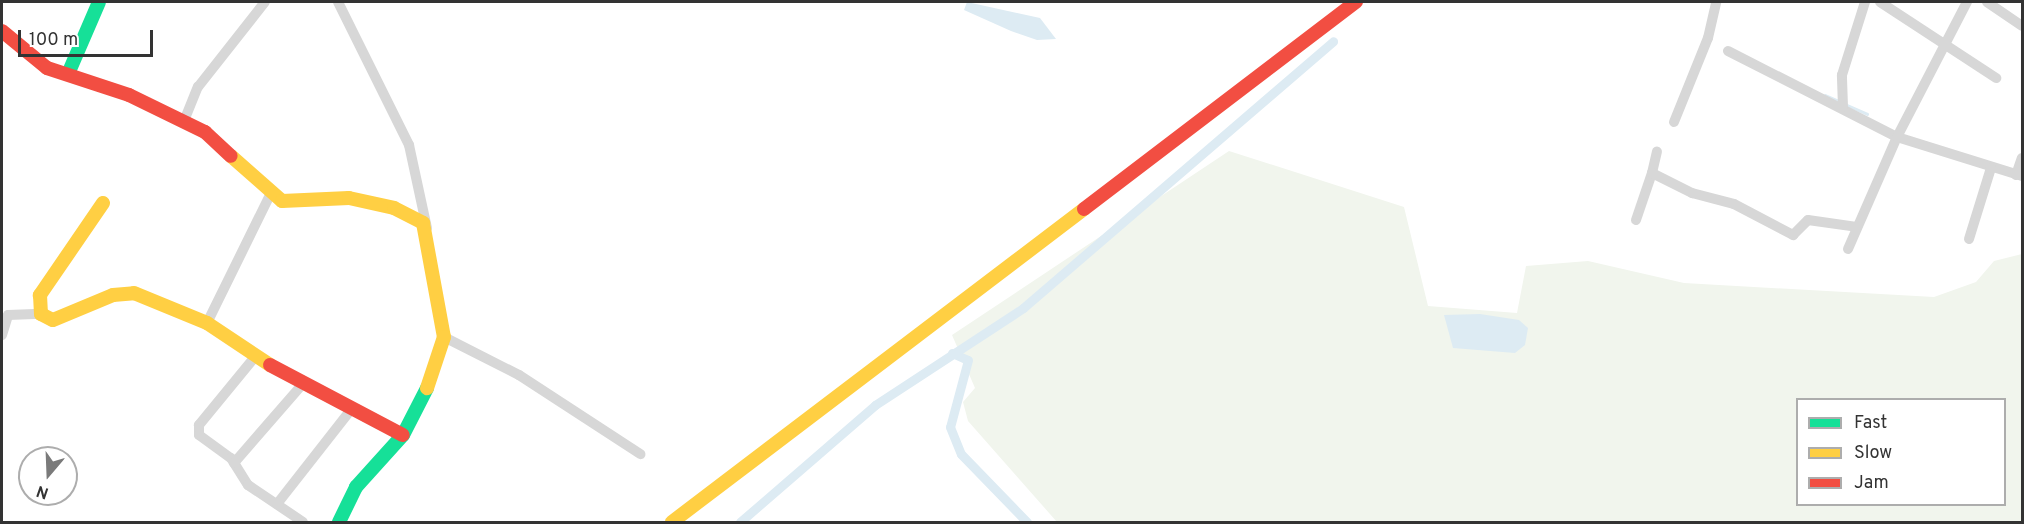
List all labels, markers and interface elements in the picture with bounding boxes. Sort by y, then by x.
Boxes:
scale bar [21,18,156,56]
text: 100 m [29,29,78,52]
legend [1796,398,2006,506]
text: Fast [1854,412,1887,435]
text: Slow [1854,442,1892,465]
north arrow [18,446,78,506]
text: Jam [1854,472,1889,495]
text: N [34,480,51,502]

